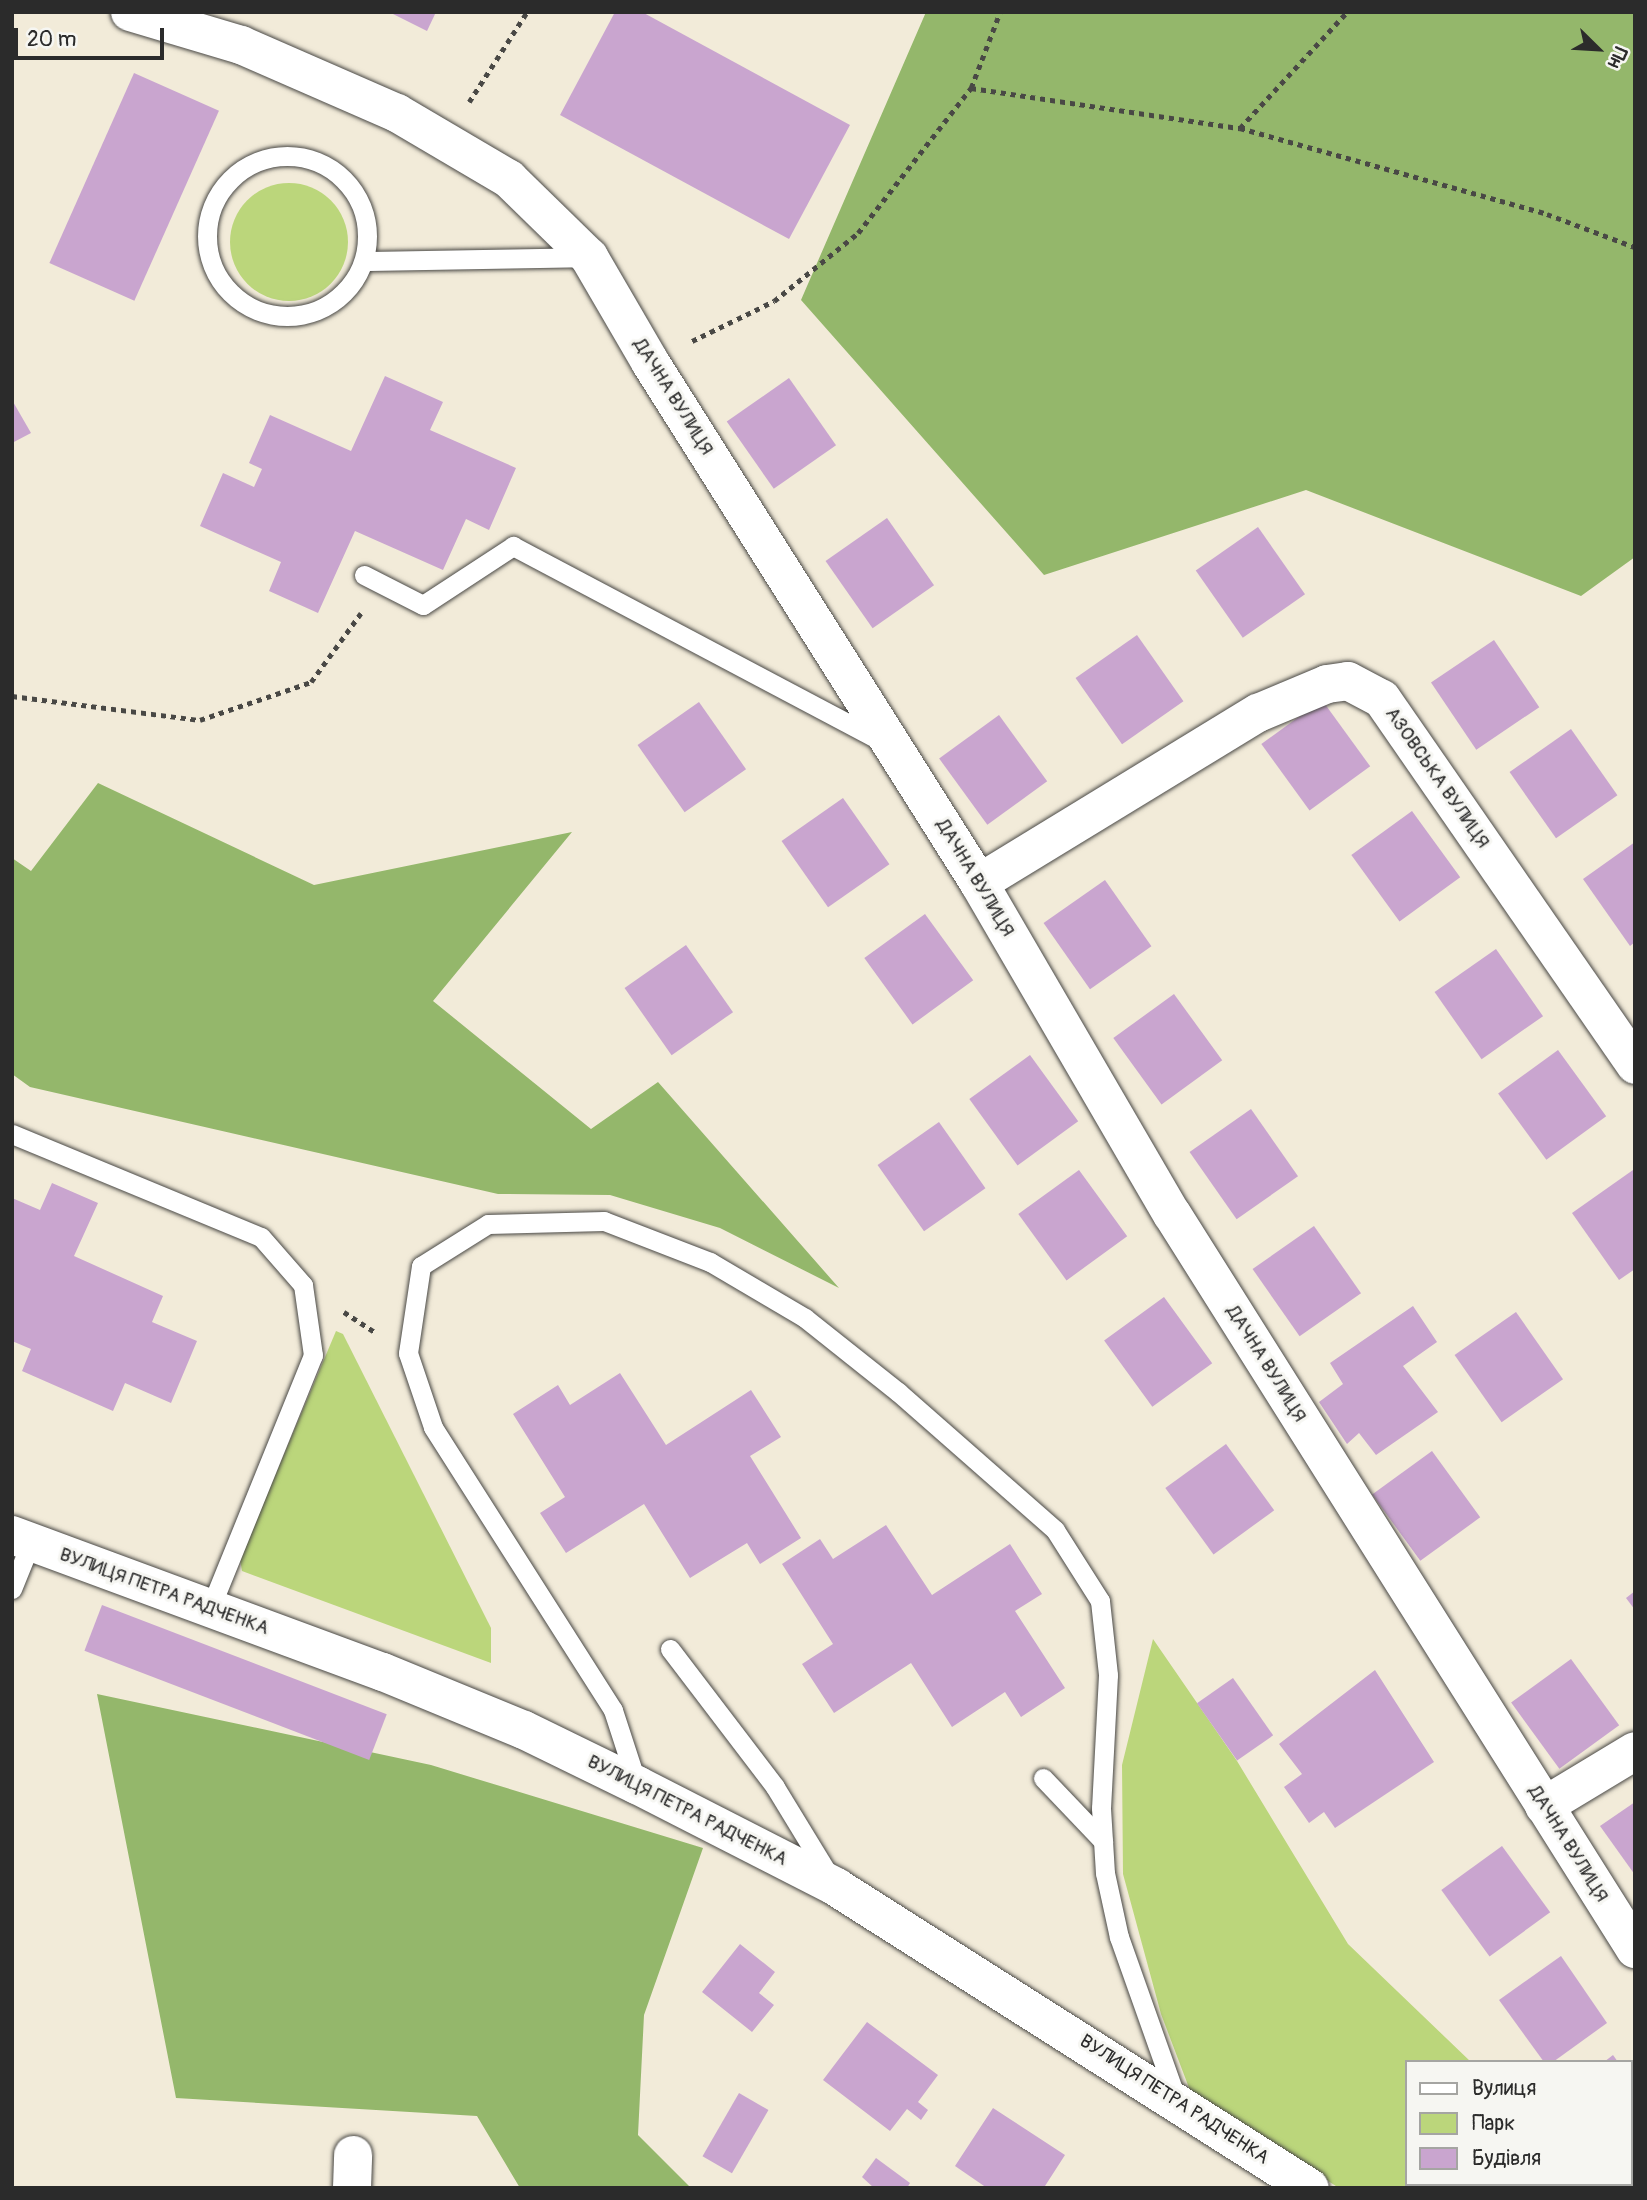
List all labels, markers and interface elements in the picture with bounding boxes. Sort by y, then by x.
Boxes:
scale bar [18,14,168,58]
north arrow [1563,14,1633,84]
text: 20 m [27,26,76,53]
text: Пн [1602,43,1632,72]
street label: ДАЧНА ВУЛИЦЯ [628,335,718,459]
street label: АЗОВСЬКА ВУЛИЦЯ [1380,703,1494,853]
street label: ДАЧНА ВУЛИЦЯ [931,815,1019,941]
street label: ДАЧНА ВУЛИЦЯ [1221,1302,1311,1426]
street label: ВУЛИЦЯ ПЕТРА РАДЧЕНКА [56,1543,272,1641]
street label: ВУЛИЦЯ ПЕТРА РАДЧЕНКА [583,1751,791,1871]
street label: ДАЧНА ВУЛИЦЯ [1523,1782,1613,1906]
street label: ВУЛИЦЯ ПЕТРА РАДЧЕНКА [1075,2030,1273,2170]
legend [1406,2060,1633,2186]
text: Вулиця [1472,2075,1536,2102]
text: Парк [1472,2110,1515,2137]
text: Будівля [1472,2145,1541,2172]

